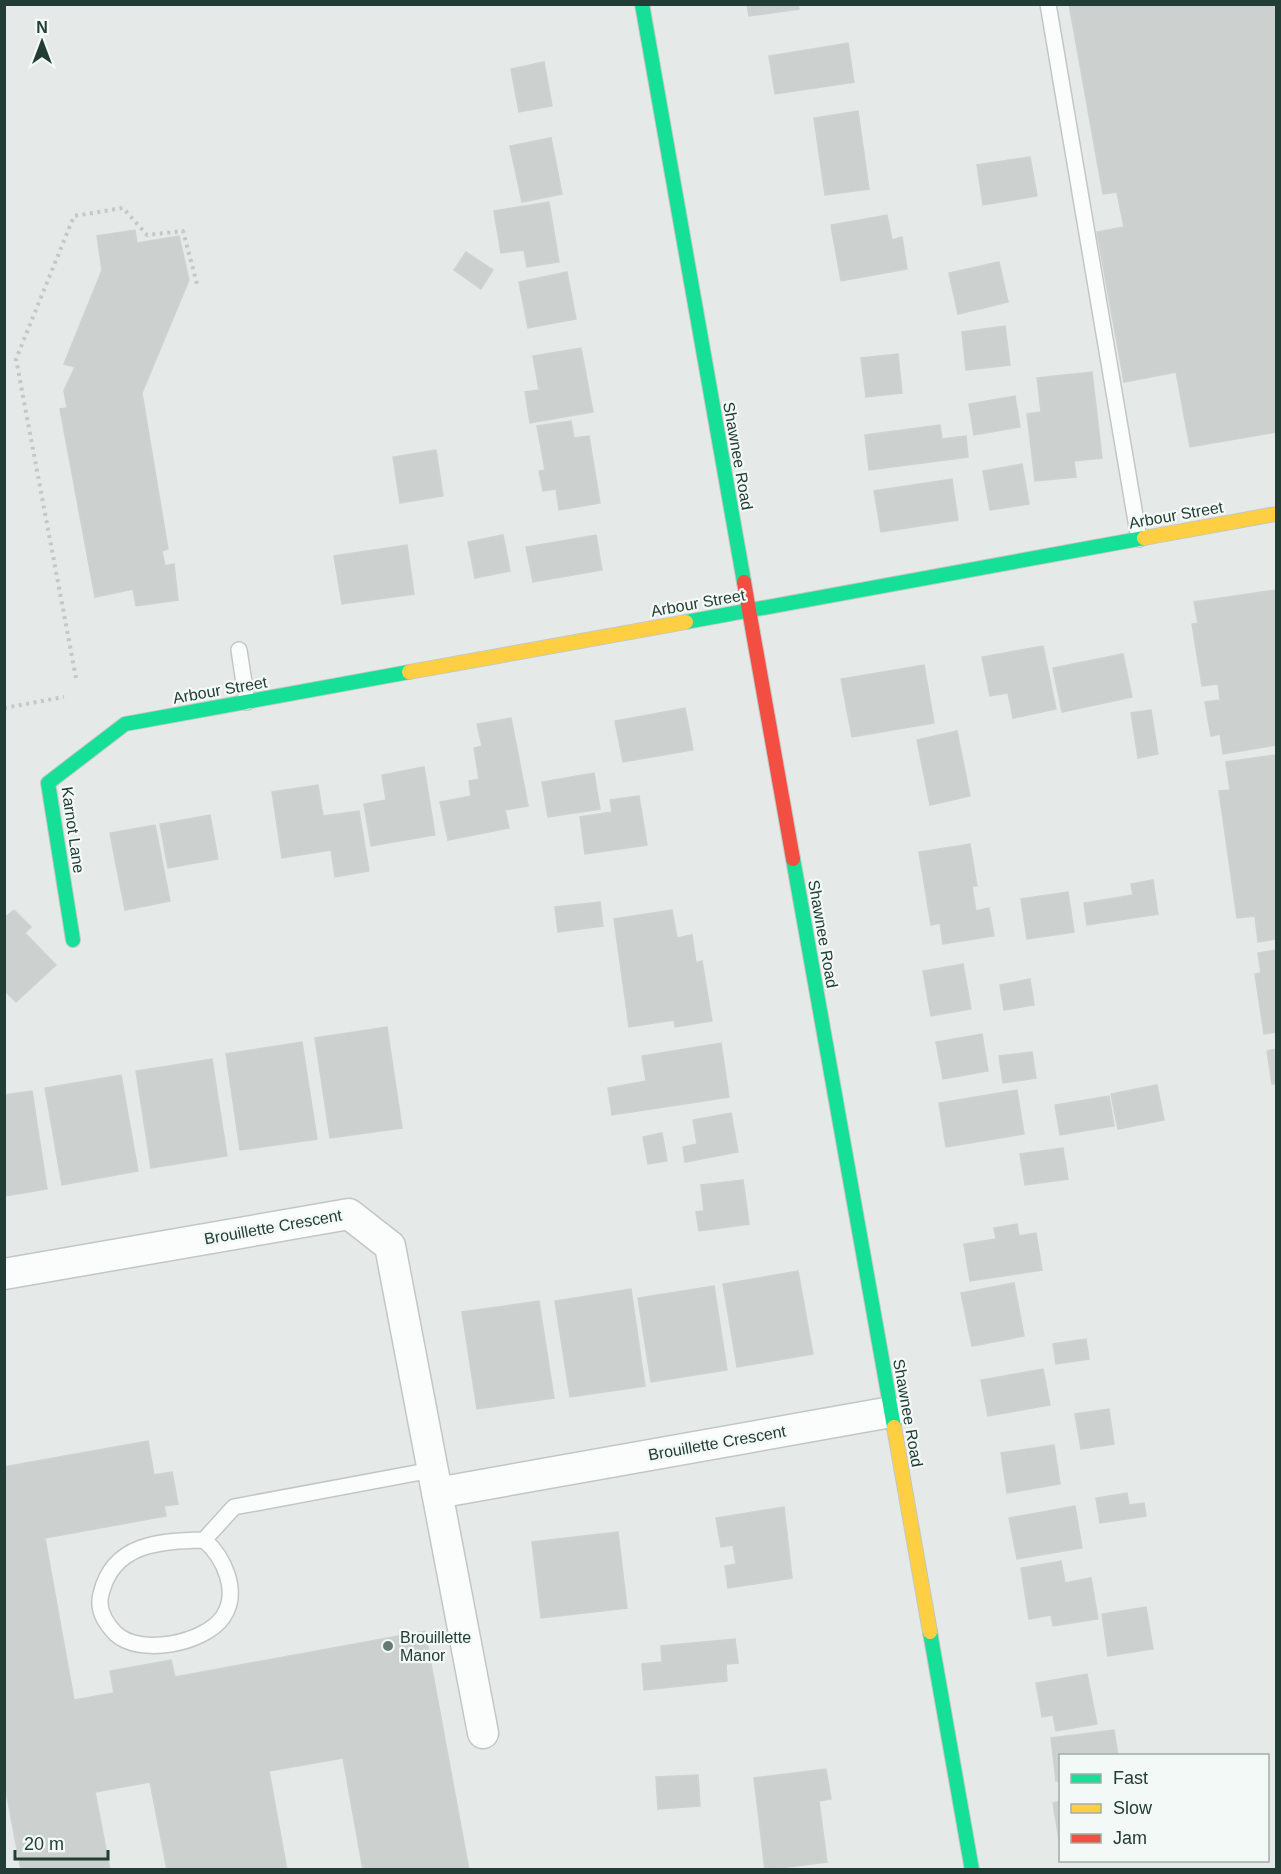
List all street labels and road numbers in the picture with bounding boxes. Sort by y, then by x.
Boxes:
street label: Shawnee Road [720,401,756,511]
street label: Arbour Street [1128,498,1225,532]
street label: Arbour Street [650,586,747,620]
street label: Arbour Street [172,673,269,707]
street label: Karnot Lane [59,786,87,874]
street label: Shawnee Road [805,879,841,989]
street label: Brouillette Crescent [203,1206,344,1247]
street label: Shawnee Road [890,1358,926,1468]
street label: Brouillette Crescent [647,1422,788,1463]

